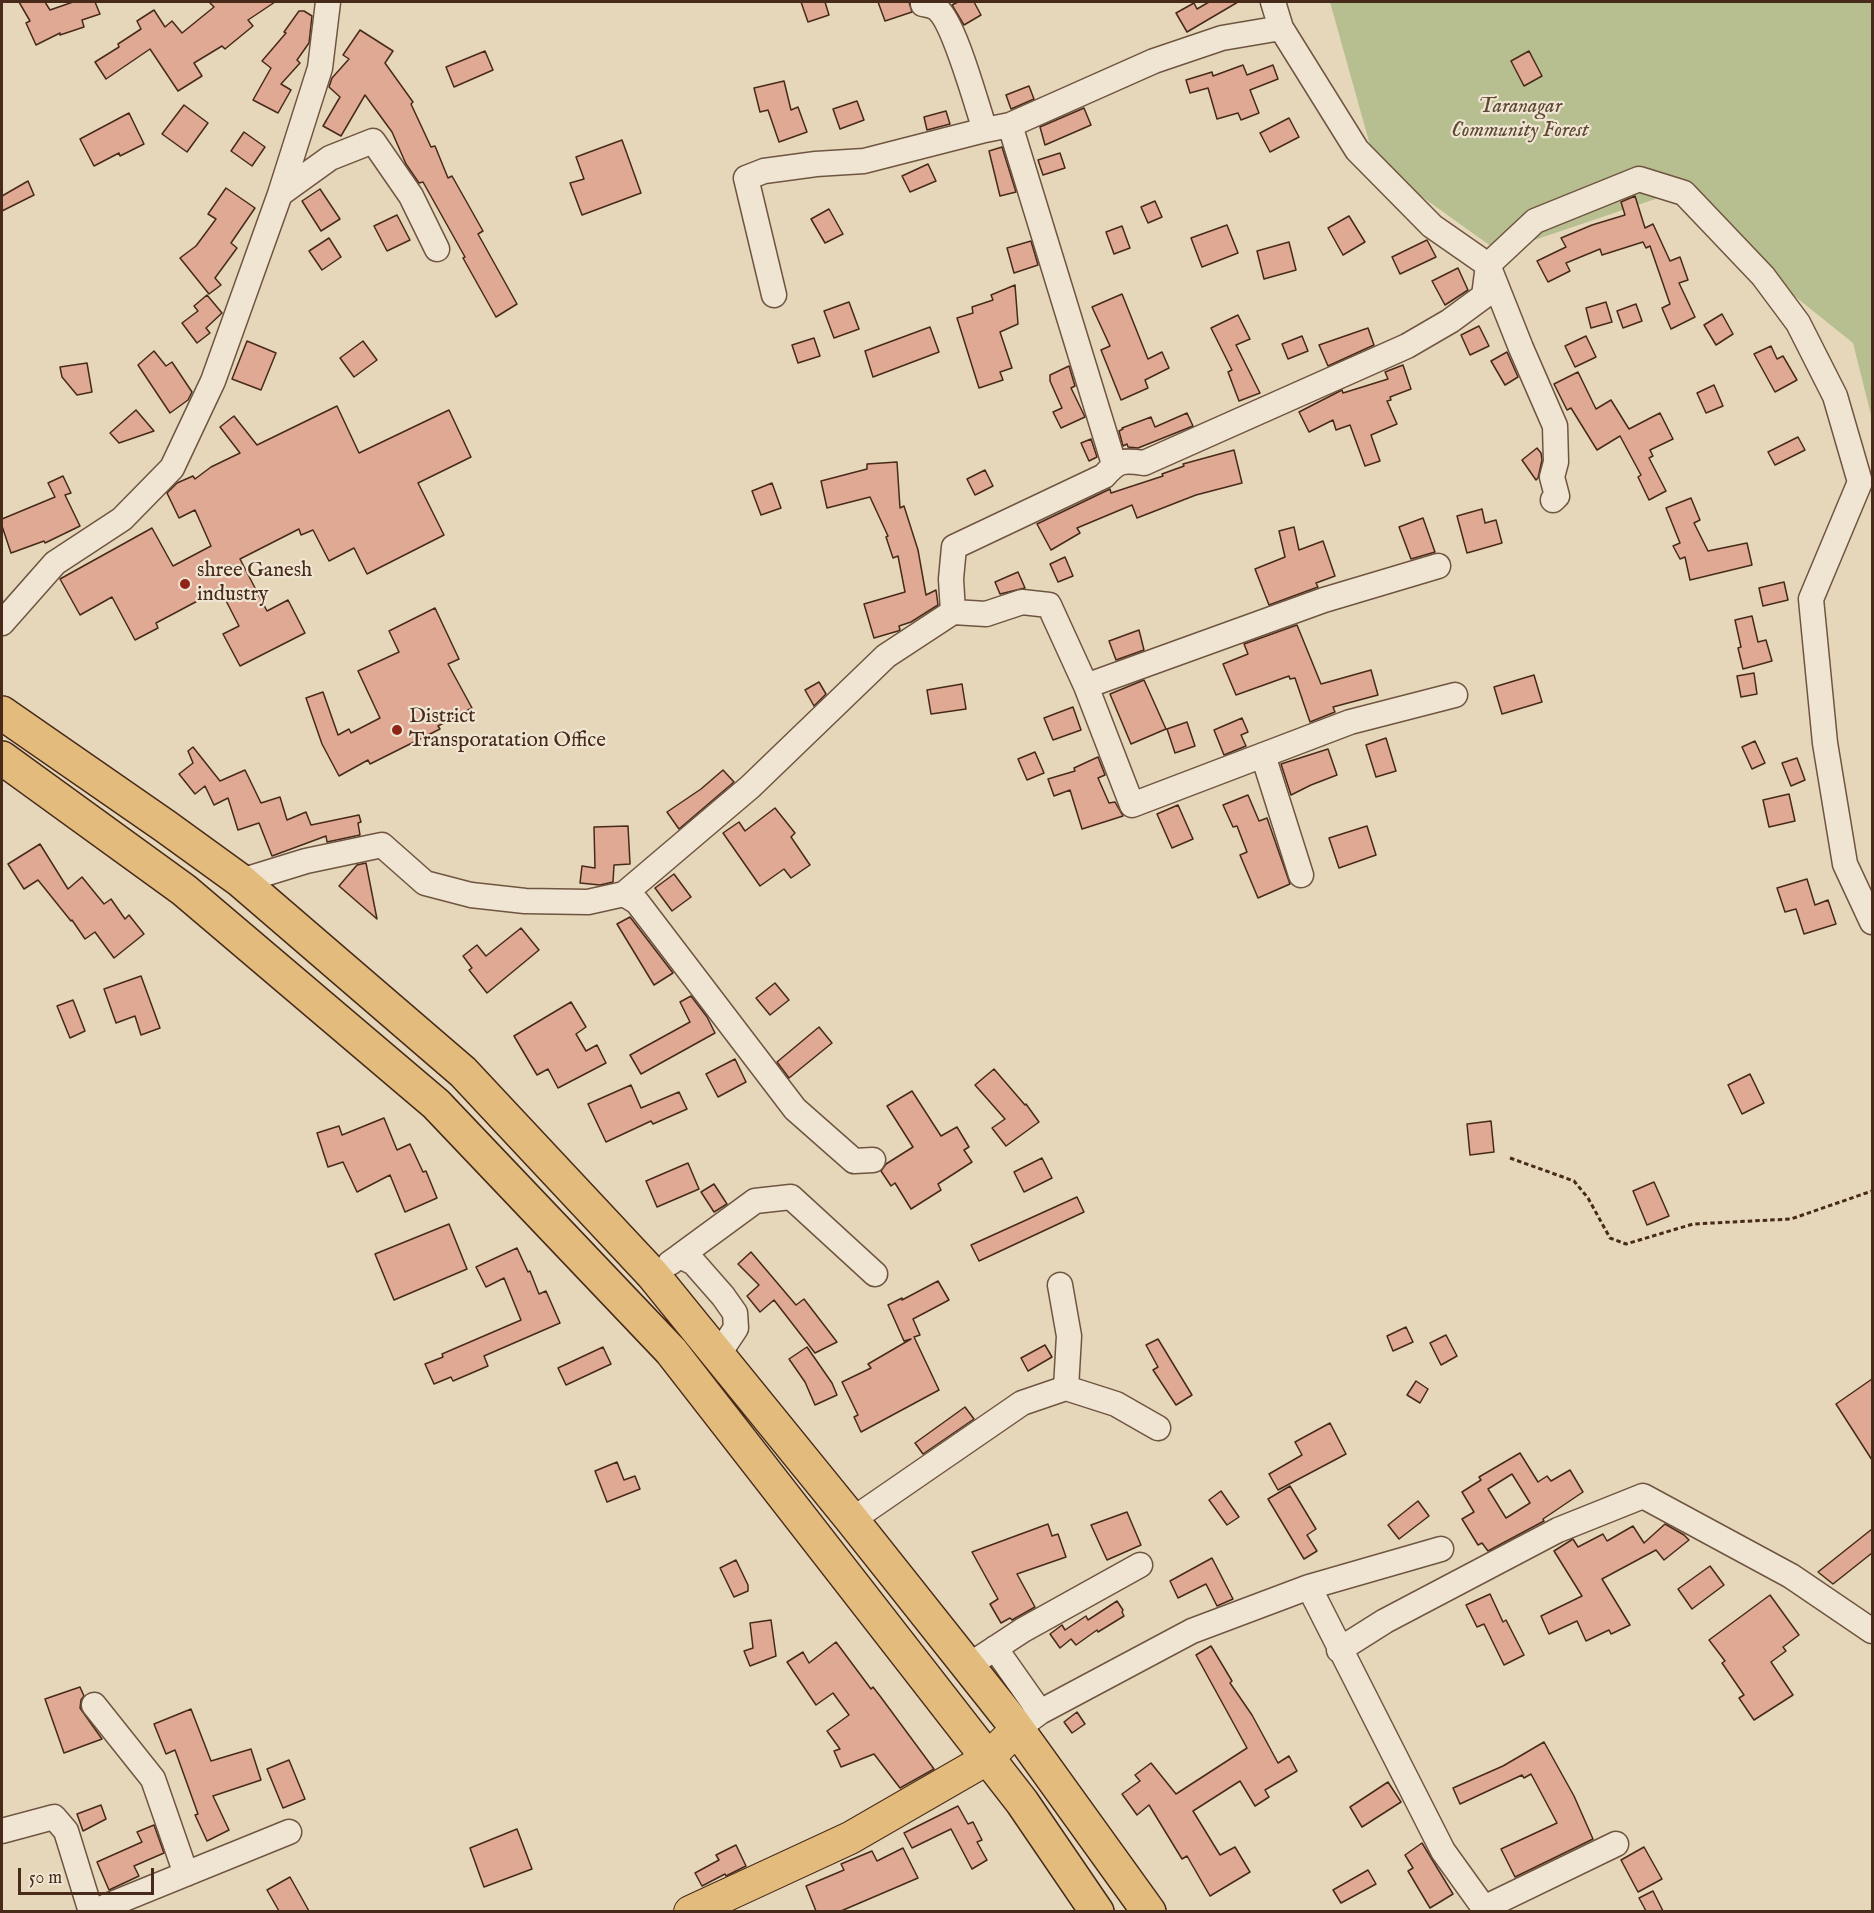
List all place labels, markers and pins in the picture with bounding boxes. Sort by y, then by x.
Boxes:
place label: shree Ganesh industry [197,559,312,609]
marker: shree Ganesh industry [178,577,192,591]
place label: District Transporatation Office [409,705,606,755]
marker: District Transporatation Office [390,723,404,737]

